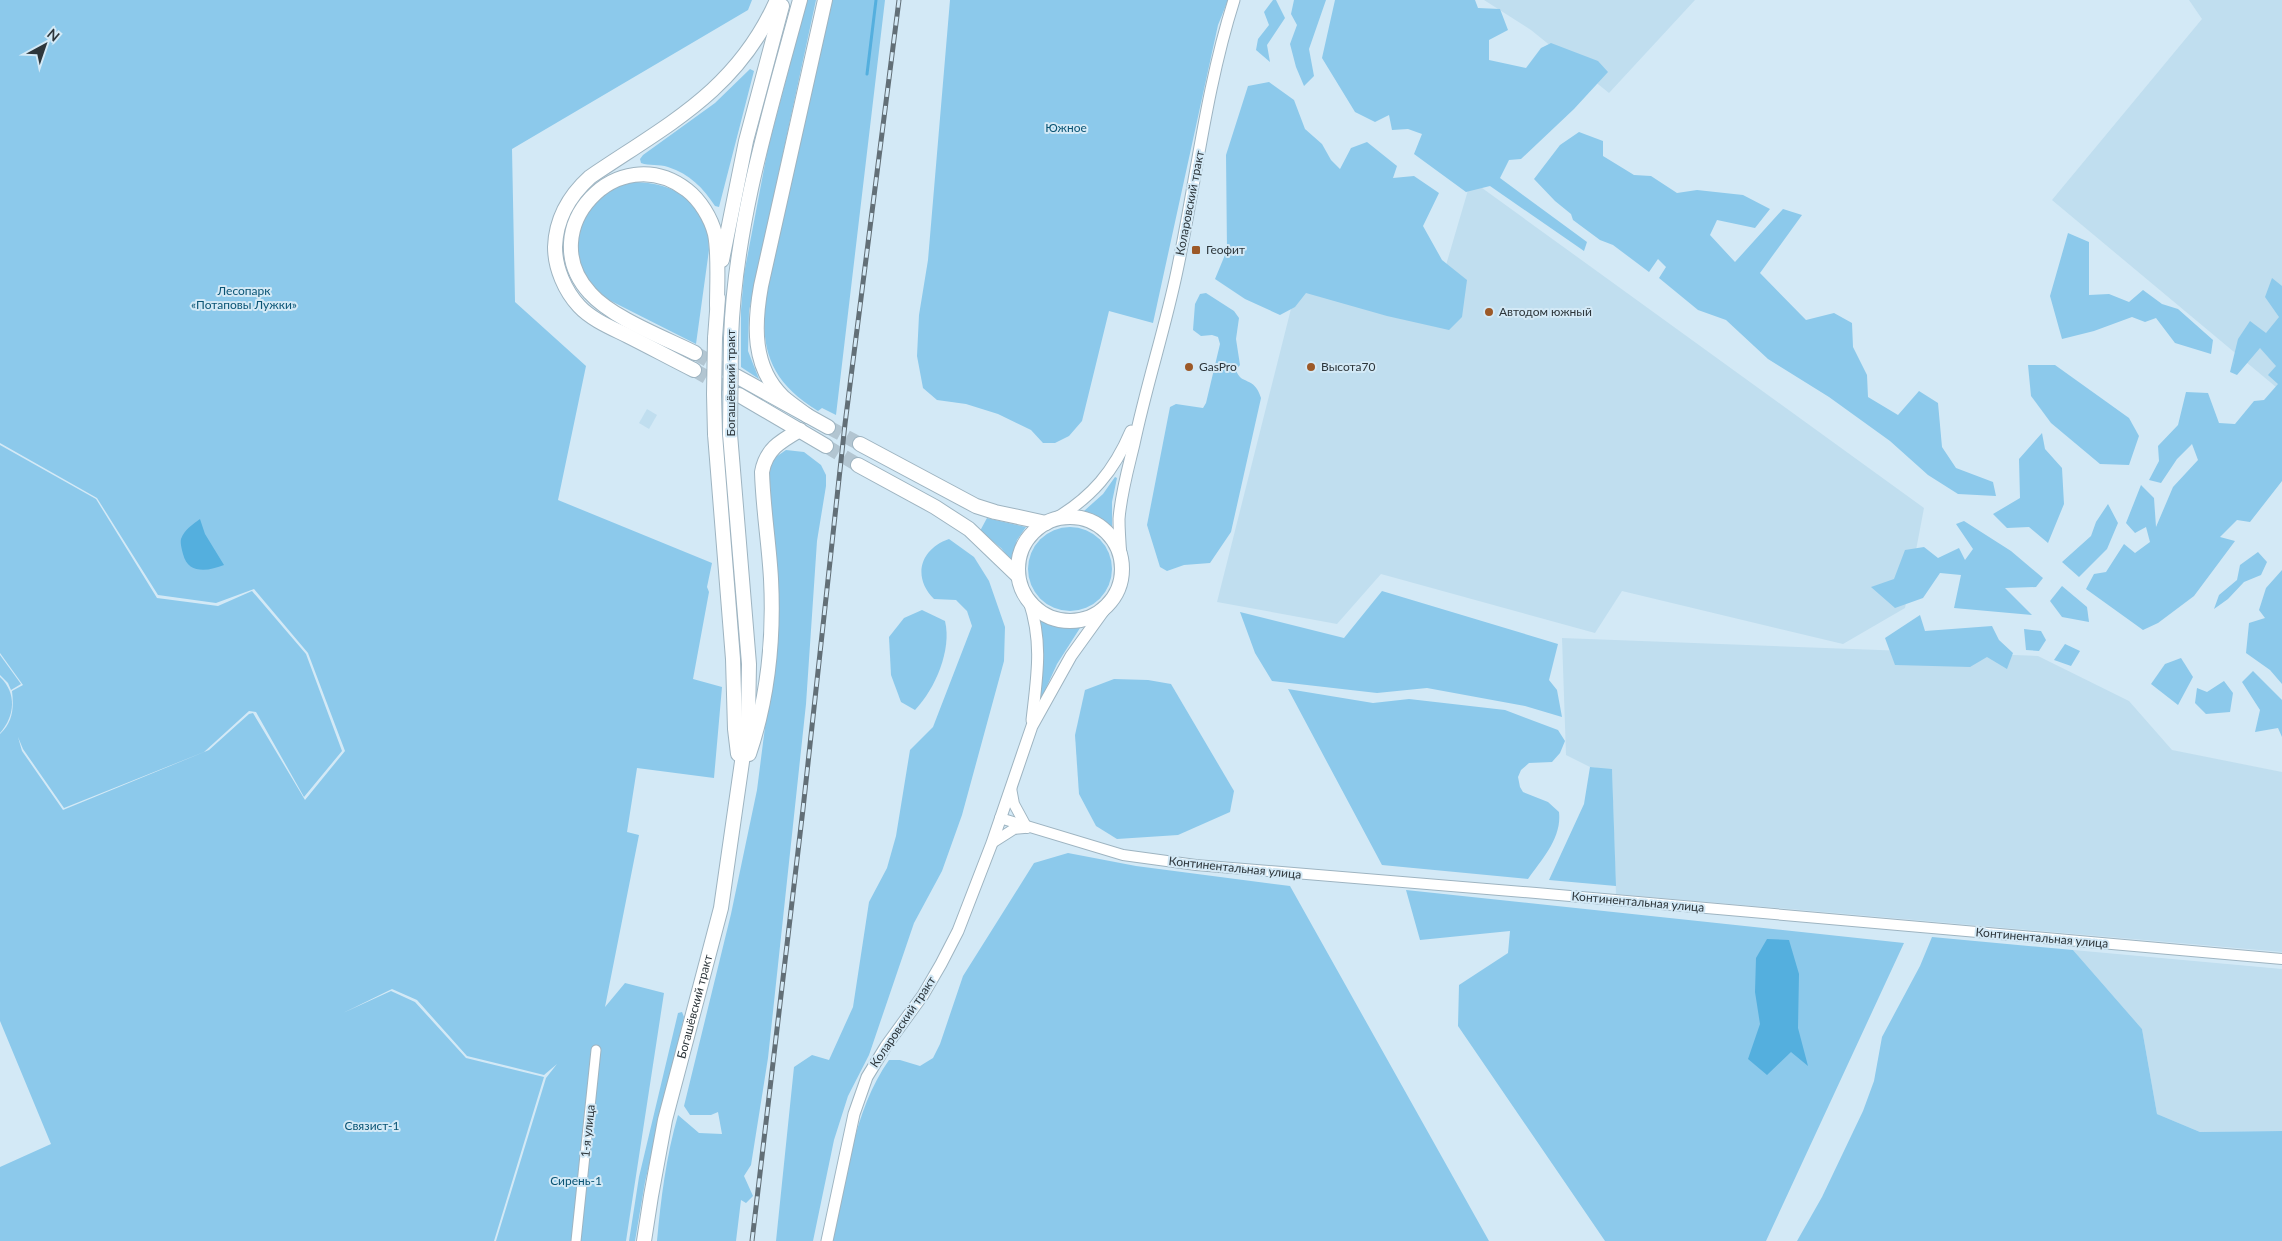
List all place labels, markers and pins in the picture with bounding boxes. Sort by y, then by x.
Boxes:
place label: Геофит [1206,242,1245,257]
marker: Геофит [1190,244,1202,256]
place label: Автодом южный [1499,304,1592,319]
marker: Автодом южный [1483,306,1495,318]
place label: GasPro [1199,359,1237,374]
place label: Высота70 [1321,359,1375,374]
marker: GasPro [1183,361,1195,373]
marker: Высота70 [1305,361,1317,373]

